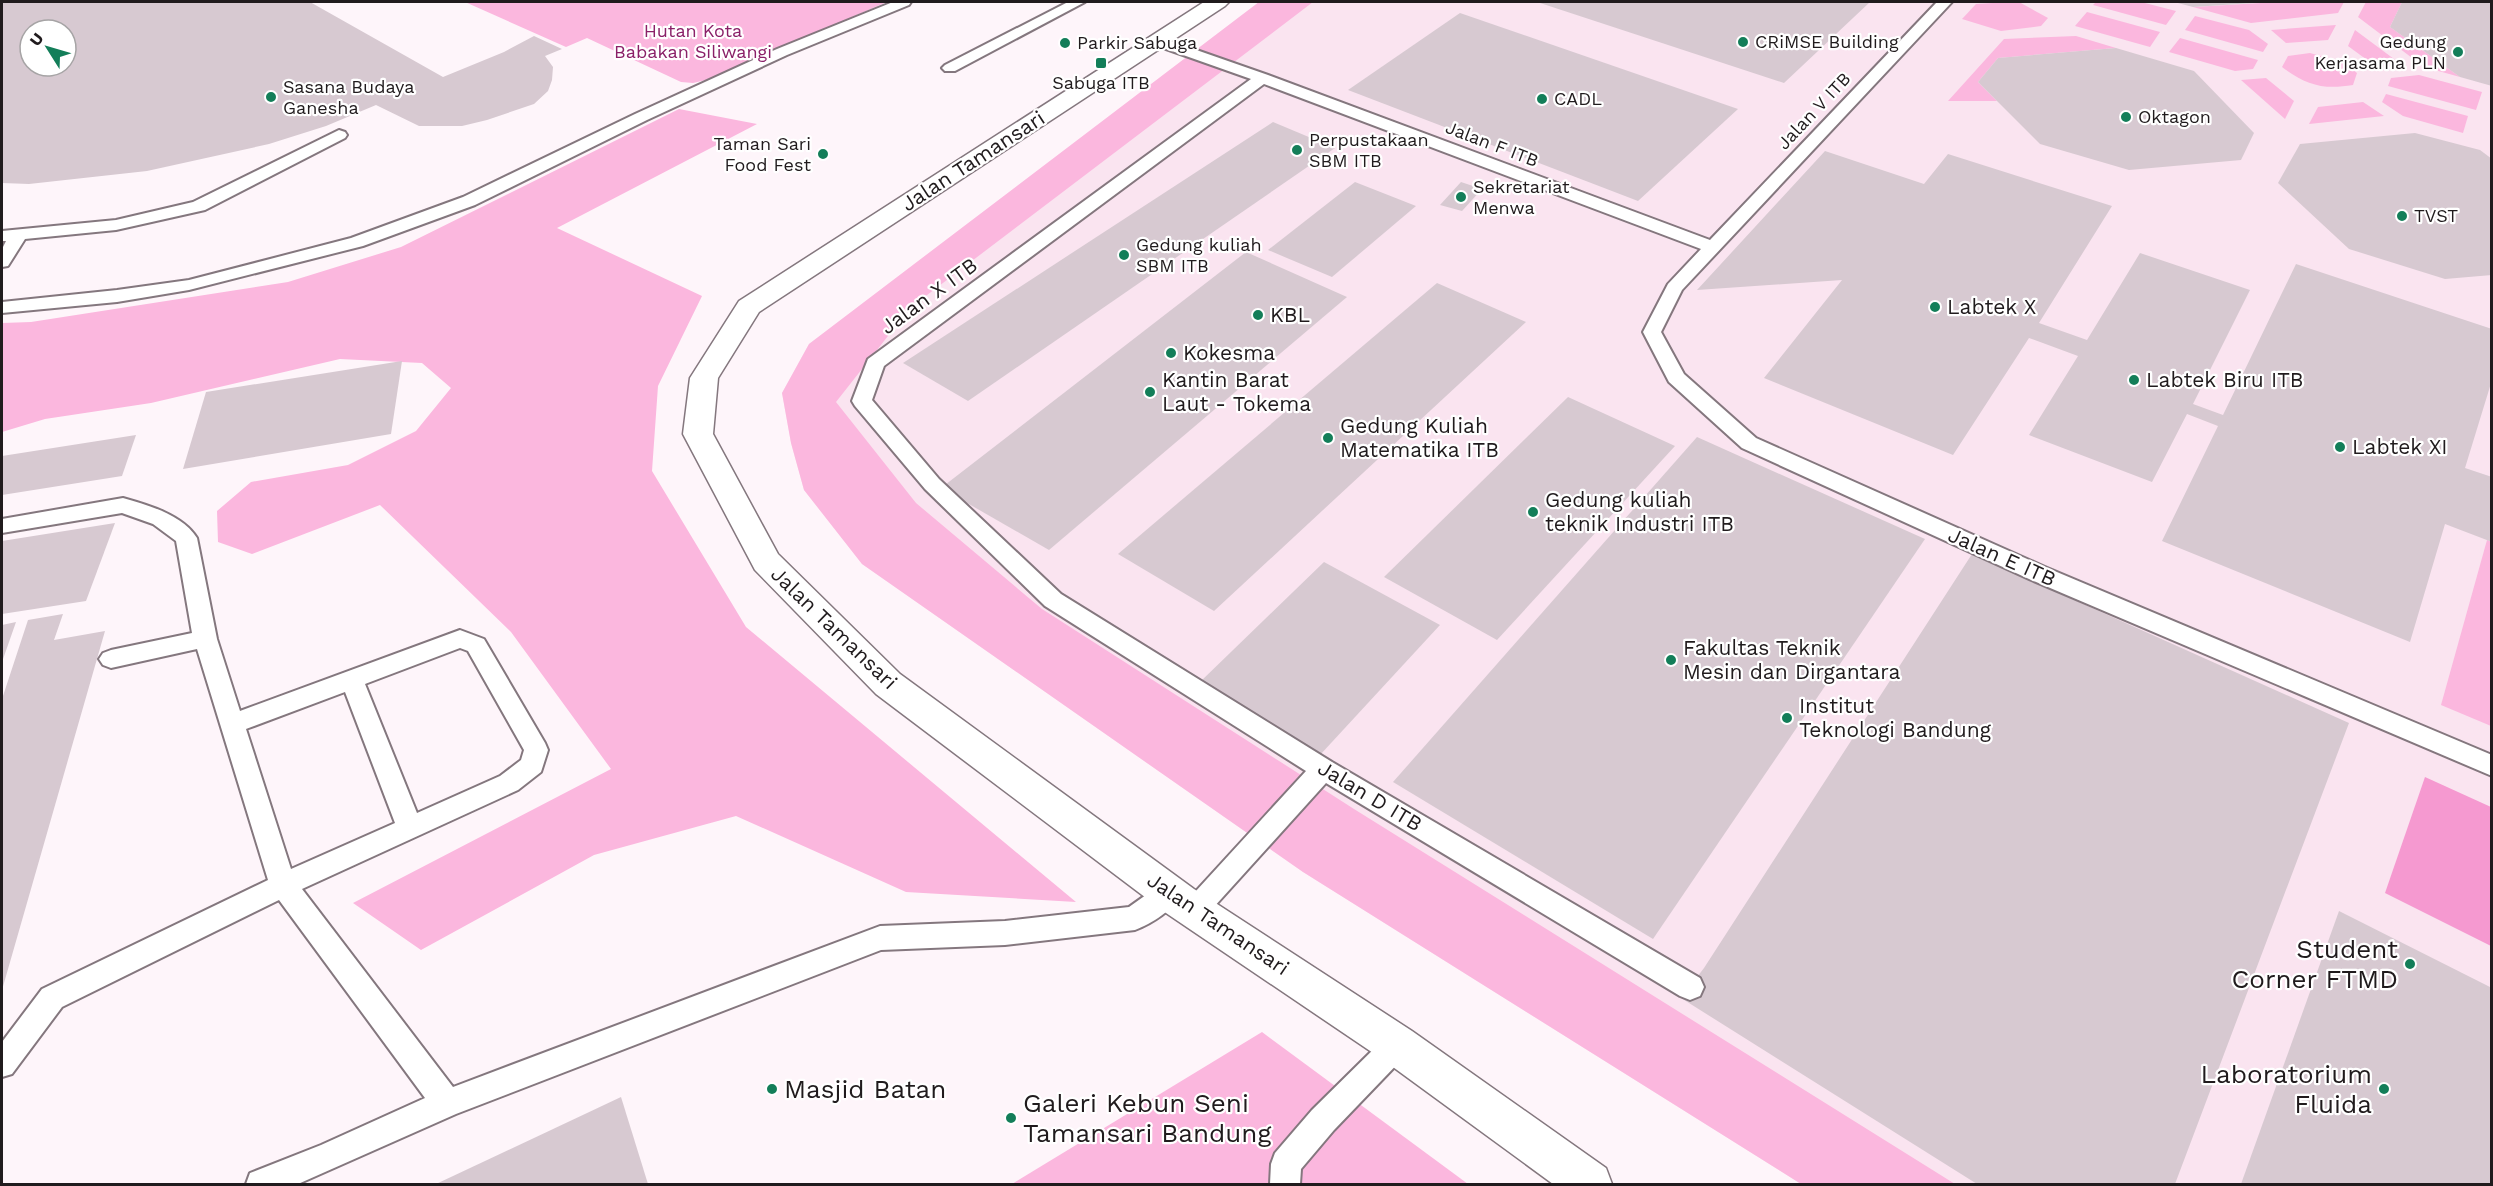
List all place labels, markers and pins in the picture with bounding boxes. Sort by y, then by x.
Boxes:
place label: CRiMSE Building [1755,31,1899,52]
place label: Gedung Kerjasama PLN [2315,31,2446,73]
place label: Parkir Sabuga [1077,32,1197,53]
marker: CRiMSE Building [1736,35,1750,49]
marker: Parkir Sabuga [1058,36,1072,50]
marker: Gedung Kerjasama PLN [2451,45,2465,59]
marker: Sabuga ITB [1094,56,1108,70]
place label: Sabuga ITB [1052,72,1150,93]
place label: Sasana Budaya Ganesha [283,76,414,118]
place label: CADL [1554,88,1602,109]
marker: Sasana Budaya Ganesha [264,90,278,104]
marker: CADL [1535,92,1549,106]
place label: Oktagon [2138,106,2211,127]
marker: Oktagon [2119,110,2133,124]
place label: Perpustakaan SBM ITB [1309,129,1429,171]
place label: Taman Sari Food Fest [713,133,811,175]
marker: Perpustakaan SBM ITB [1290,143,1304,157]
marker: Taman Sari Food Fest [816,147,830,161]
place label: Sekretariat Menwa [1473,176,1570,218]
marker: Sekretariat Menwa [1454,190,1468,204]
place label: TVST [2414,205,2458,226]
marker: TVST [2395,209,2409,223]
place label: Gedung kuliah SBM ITB [1136,234,1262,276]
marker: Gedung kuliah SBM ITB [1117,248,1131,262]
place label: Labtek X [1947,294,2036,319]
marker: Labtek X [1928,300,1942,314]
place label: KBL [1270,302,1310,327]
marker: KBL [1251,308,1265,322]
place label: Kokesma [1183,340,1275,365]
marker: Kokesma [1164,346,1178,360]
place label: Kantin Barat Laut - Tokema [1162,367,1311,416]
place label: Labtek Biru ITB [2146,367,2304,392]
marker: Labtek Biru ITB [2127,373,2141,387]
marker: Kantin Barat Laut - Tokema [1143,385,1157,399]
place label: Gedung Kuliah Matematika ITB [1340,413,1499,462]
marker: Gedung Kuliah Matematika ITB [1321,431,1335,445]
place label: Labtek XI [2352,434,2448,459]
marker: Labtek XI [2333,440,2347,454]
place label: Gedung kuliah teknik Industri ITB [1545,487,1734,536]
marker: Gedung kuliah teknik Industri ITB [1526,505,1540,519]
place label: Fakultas Teknik Mesin dan Dirgantara [1683,635,1900,684]
marker: Fakultas Teknik Mesin dan Dirgantara [1664,653,1678,667]
place label: Institut Teknologi Bandung [1799,693,1992,742]
marker: Institut Teknologi Bandung [1780,711,1794,725]
place label: Student Corner FTMD [2231,934,2398,994]
marker: Student Corner FTMD [2403,957,2417,971]
place label: Laboratorium Fluida [2201,1059,2372,1119]
place label: Masjid Batan [784,1074,946,1104]
marker: Masjid Batan [765,1082,779,1096]
marker: Laboratorium Fluida [2377,1082,2391,1096]
place label: Galeri Kebun Seni Tamansari Bandung [1023,1088,1271,1148]
marker: Galeri Kebun Seni Tamansari Bandung [1004,1111,1018,1125]

